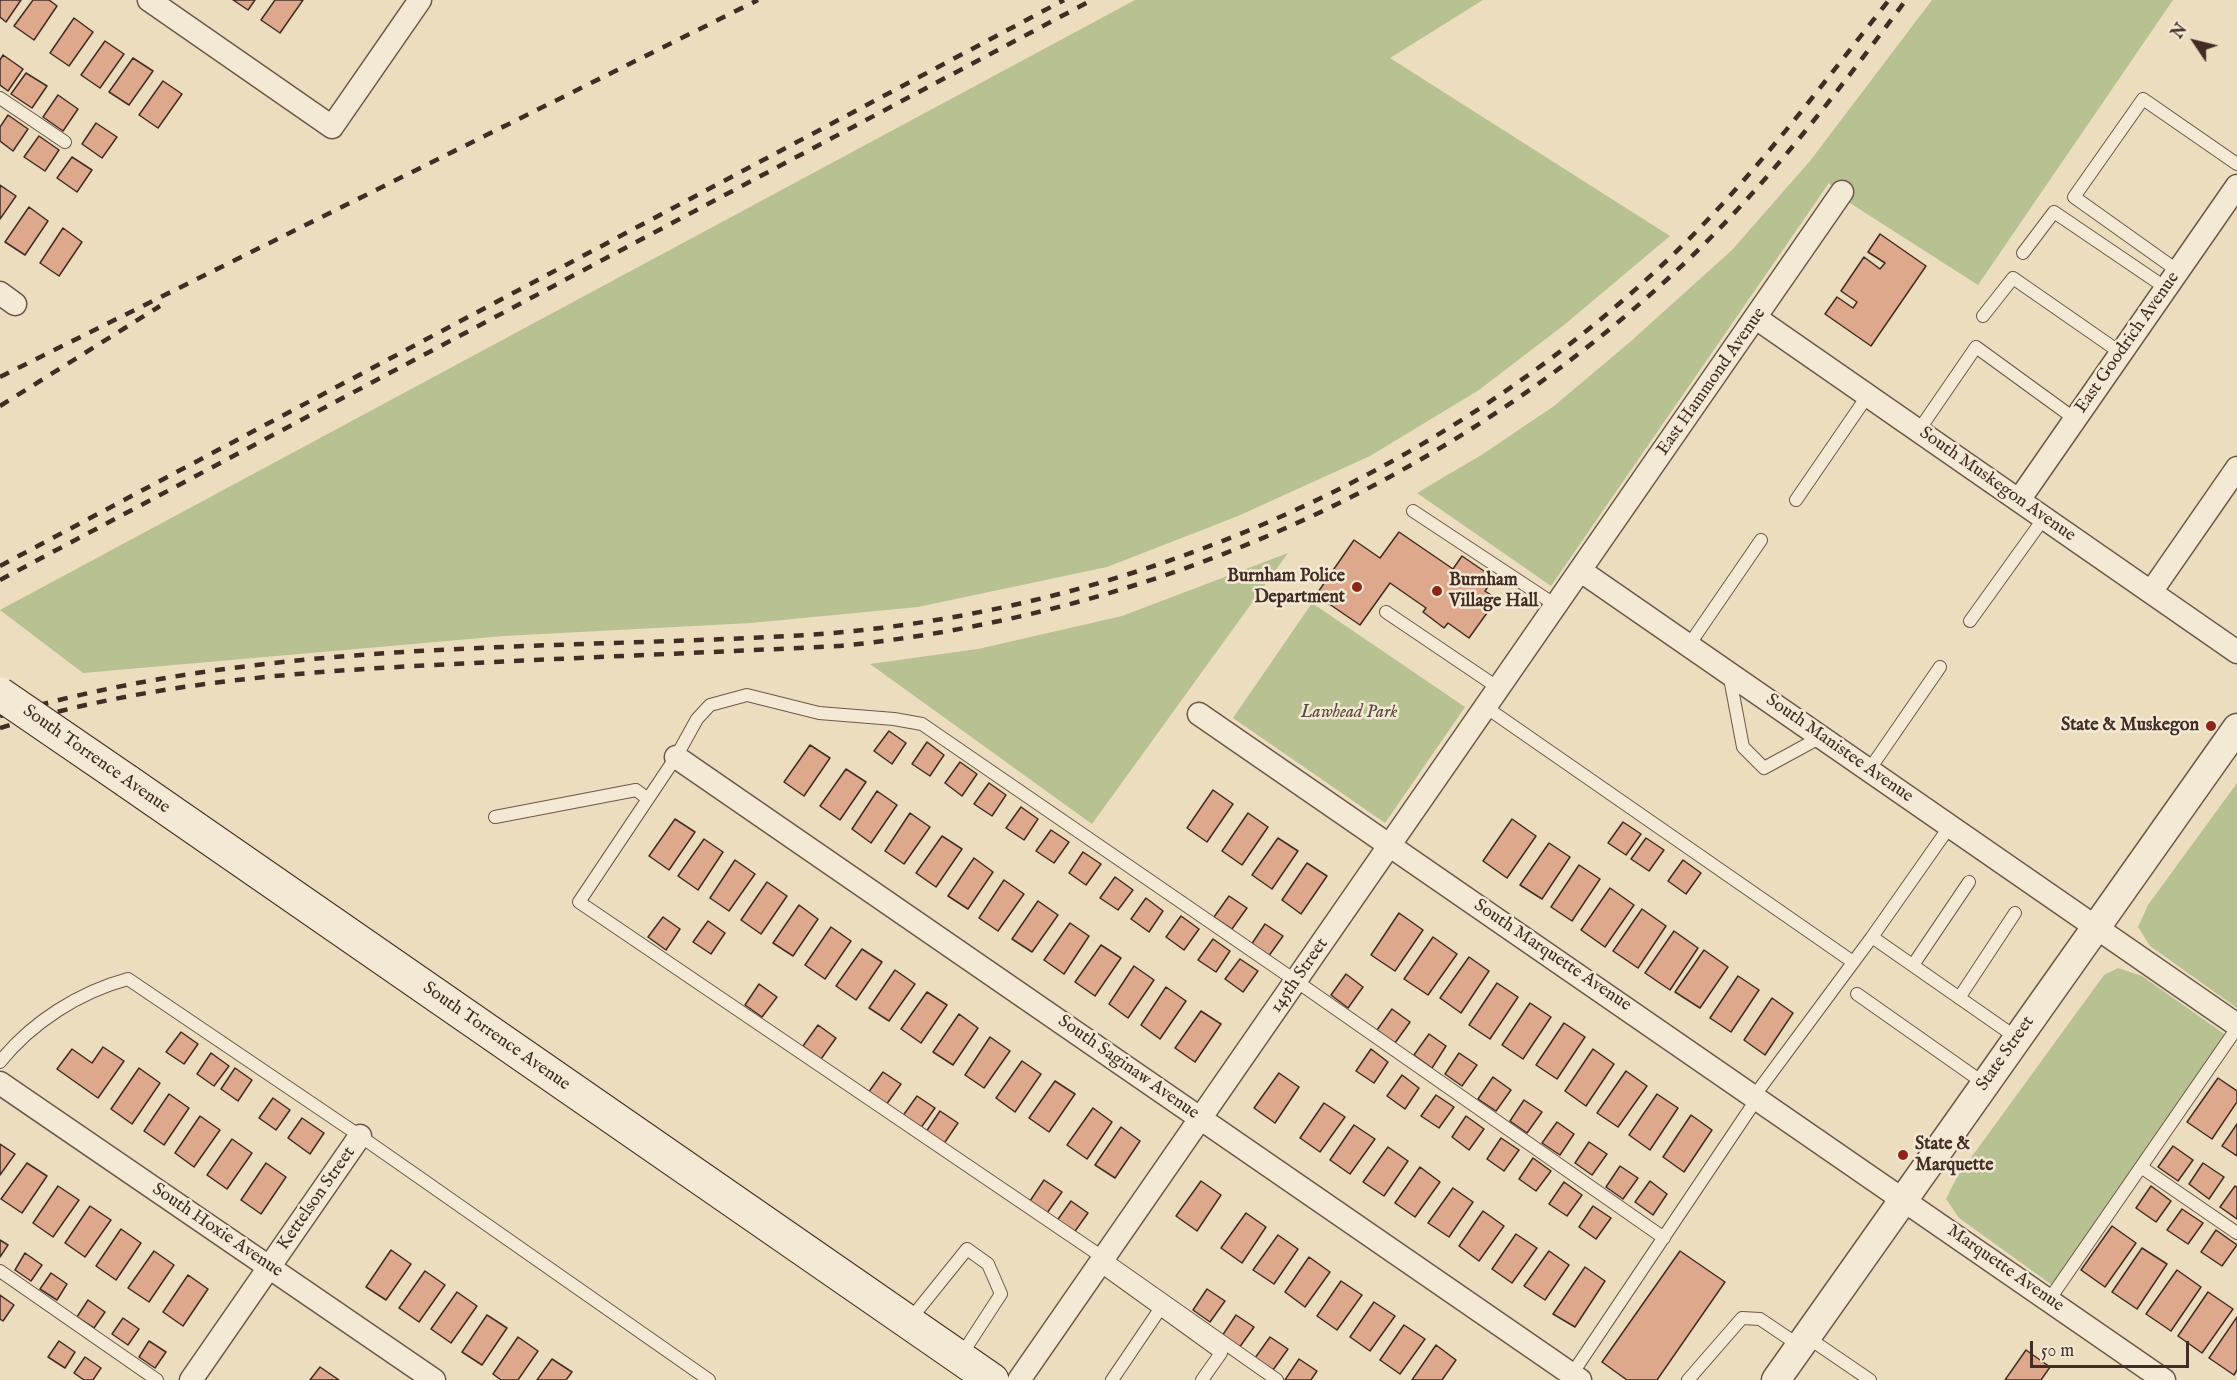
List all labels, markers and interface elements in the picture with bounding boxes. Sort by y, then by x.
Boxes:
north arrow [2165,12,2225,72]
text: N [2168,20,2192,43]
street label: East Goodrich Avenue [2071,268,2185,418]
street label: East Hammond Avenue [1653,304,1771,460]
street label: South Muskegon Avenue [1915,423,2079,547]
place label: Burnham Police Department [1227,566,1345,608]
place label: Burnham Village Hall [1449,570,1538,612]
marker: Burnham Police Department [1350,580,1364,594]
marker: Burnham Village Hall [1430,584,1444,598]
street label: South Manistee Avenue [1761,690,1917,808]
street label: South Torrence Avenue [18,701,174,819]
park label: Lawhead Park [1301,702,1397,724]
place label: State & Muskegon [2061,715,2199,737]
marker: State & Muskegon [2204,719,2218,733]
street label: South Marquette Avenue [1469,895,1635,1017]
street label: 145th Street [1266,934,1334,1018]
street label: South Torrence Avenue [418,978,574,1096]
street label: South Saginaw Avenue [1053,1011,1203,1125]
street label: State Street [1972,1012,2040,1096]
place label: State & Marquette [1915,1134,1993,1176]
street label: Kettelson Street [273,1143,361,1255]
marker: State & Marquette [1896,1148,1910,1162]
street label: South Hoxie Avenue [147,1179,287,1283]
street label: Marquette Avenue [1943,1221,2067,1317]
scale bar [2033,1329,2192,1367]
text: 50 m [2041,1340,2074,1363]

